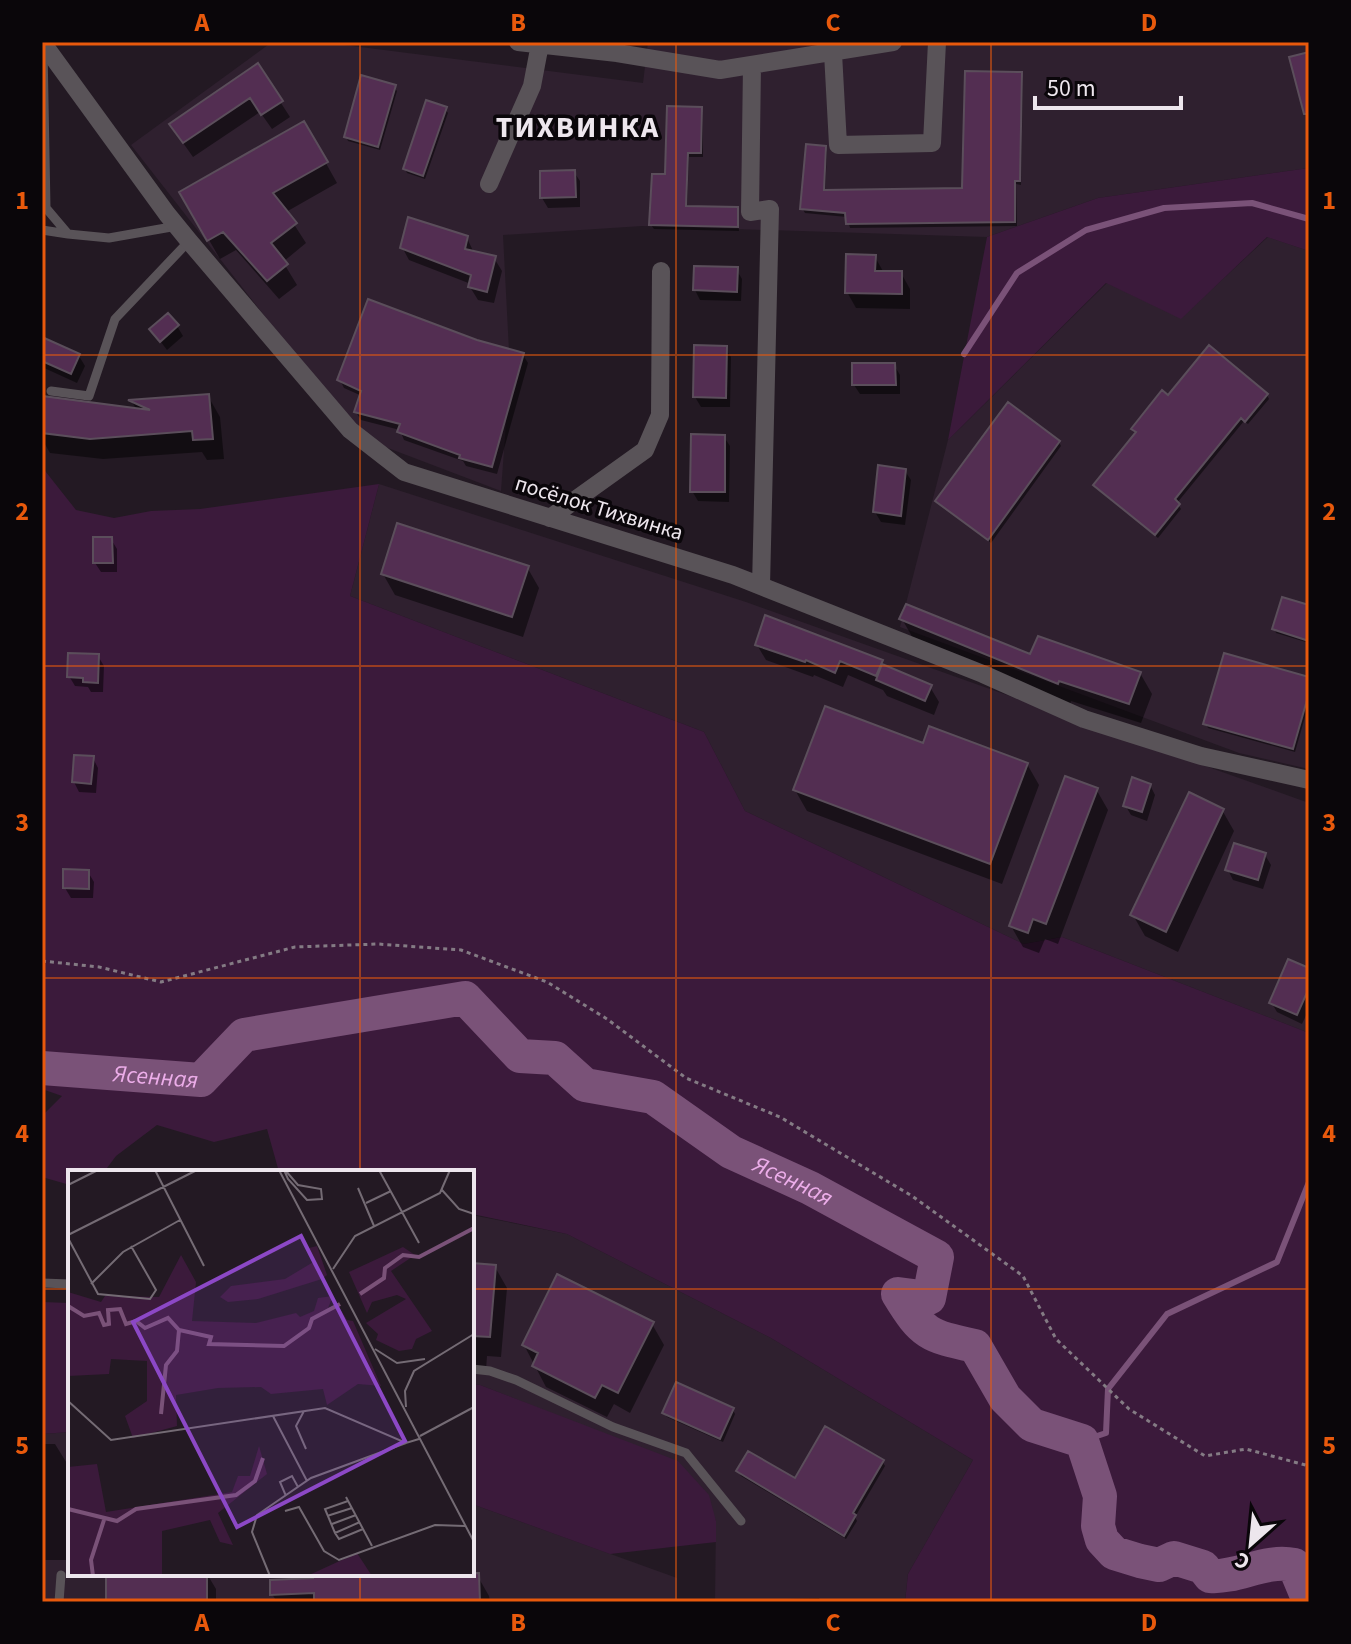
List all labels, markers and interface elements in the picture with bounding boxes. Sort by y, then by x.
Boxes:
text: A [194,4,211,41]
text: B [510,4,526,41]
text: C [825,4,841,41]
text: D [1141,4,1157,41]
scale bar [1035,60,1181,110]
text: 50 m [1047,71,1096,106]
district label: ТИХВИНКА [496,106,660,149]
text: 1 [15,182,29,219]
text: 1 [1322,182,1336,219]
street label: посёлок Тихвинка [511,467,687,549]
text: 2 [15,493,29,530]
text: 2 [1322,493,1336,530]
text: 3 [15,804,29,841]
text: 3 [1322,804,1336,841]
water label: Ясенная [111,1056,199,1097]
text: 4 [15,1115,29,1152]
text: 4 [1322,1115,1336,1152]
water label: Ясенная [746,1146,840,1215]
inset map [68,1170,474,1576]
text: 5 [15,1427,29,1464]
text: 5 [1322,1427,1336,1464]
north arrow [1211,1504,1291,1584]
text: С [1229,1544,1255,1578]
text: A [194,1604,211,1641]
text: B [510,1604,526,1641]
text: C [825,1604,841,1641]
text: D [1141,1604,1157,1641]

